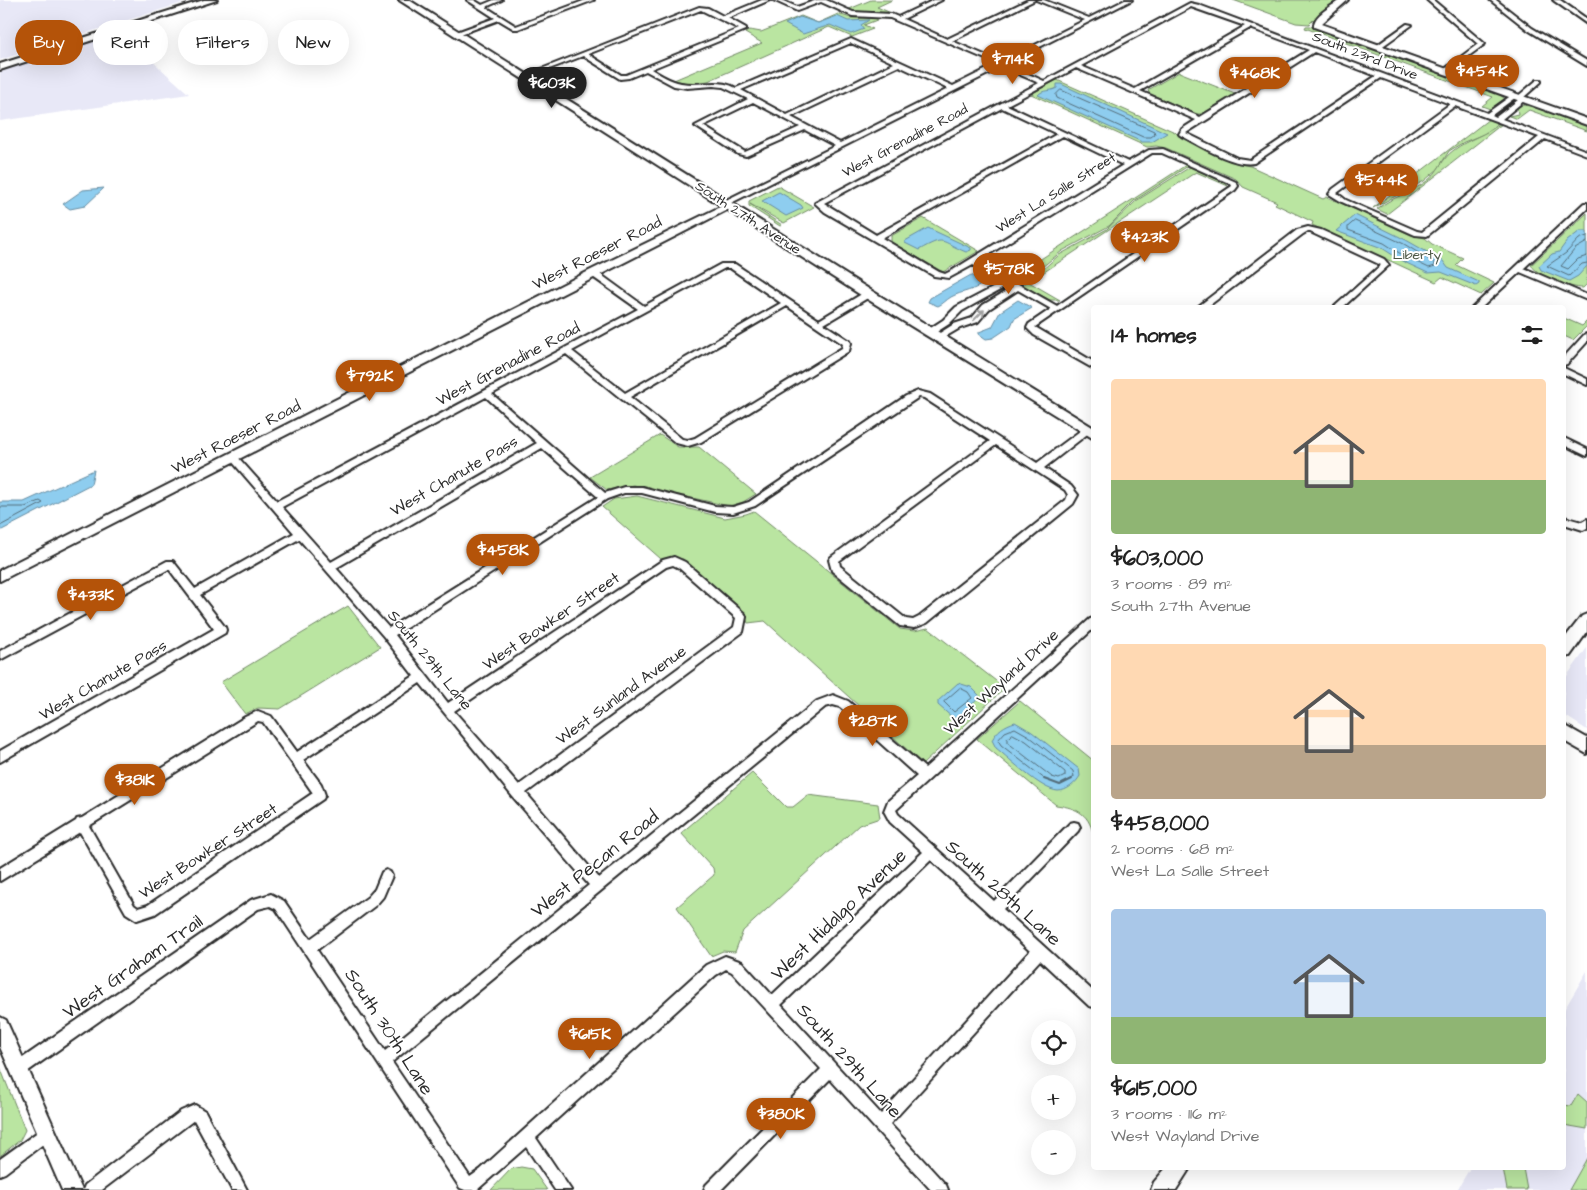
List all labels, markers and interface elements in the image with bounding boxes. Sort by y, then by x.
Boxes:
chip: Buy [15,20,83,65]
chip: Rent [93,20,168,65]
chip: Filters [178,20,268,65]
chip: New [278,20,349,65]
street label: South 23rd Drive [1309,27,1421,85]
pin: $714K [978,42,1048,85]
text: $714K [992,48,1034,70]
pin: $454K [1447,54,1517,97]
pin: $468K [1220,56,1290,99]
text: $454K [1456,60,1508,82]
text: $468K [1230,62,1280,84]
pin: $603K [517,66,587,109]
text: $603K [529,72,575,94]
street label: West Grenadine Road [839,99,971,183]
street label: West La Salle Street [992,148,1120,238]
pin: $544K [1346,164,1416,206]
text: $544K [1355,169,1407,191]
street label: South 27th Avenue [691,176,805,260]
street label: West Roeser Road [529,211,665,295]
pin: $423K [1110,220,1180,263]
text: $423K [1122,226,1168,248]
park label: Liberty [1393,245,1441,265]
pin: $578K [974,252,1044,295]
text: $578K [984,258,1034,280]
one-way arrow [973,309,985,321]
street label: West Grenadine Road [432,317,584,411]
text: 14 homes [1111,321,1197,350]
icon: filters [1518,321,1546,349]
pin: $792K [335,360,405,402]
text: $792K [347,365,393,387]
street label: West Roeser Road [168,395,304,479]
icon: home [1284,411,1374,501]
street label: West Chanute Pass [386,430,522,522]
pin: $458K [468,534,538,576]
text: $458K [477,539,529,561]
text: $603,000 [1111,544,1203,573]
street label: West Bowker Street [478,567,624,675]
text: 3 rooms · 89 m² [1111,573,1232,595]
pin: $433K [56,578,126,621]
text: $433K [68,584,114,606]
text: South 27th Avenue [1111,595,1251,617]
street label: South 29th Lane [383,605,478,715]
street label: West Wayland Drive [938,624,1064,741]
street label: West Chanute Pass [35,634,171,726]
street label: West Sunland Avenue [551,640,691,750]
icon: home [1284,676,1374,766]
pin: $287K [838,704,908,747]
text: $287K [849,710,897,732]
pin: $381K [100,764,170,806]
text: $381K [115,769,155,791]
street label: West Bowker Street [134,798,282,904]
street label: West Pecan Road [525,804,665,924]
text: $458,000 [1111,809,1209,838]
street label: South 28th Lane [939,834,1067,952]
text: 2 rooms · 68 m² [1111,838,1234,860]
street label: West Hidalgo Avenue [765,843,914,988]
text: West La Salle Street [1111,860,1269,882]
street label: West Graham Trail [57,908,209,1026]
icon: home [1284,941,1374,1031]
street label: South 30th Lane [338,963,440,1101]
street label: South 29th Lane [790,998,908,1124]
pin: $615K [555,1018,625,1060]
map controls [1031,1020,1076,1175]
button: locate [1031,1020,1076,1065]
text: $615K [569,1023,611,1045]
text: $615,000 [1111,1074,1197,1103]
button: + [1031,1075,1076,1120]
pin: $380K [746,1098,816,1140]
text: $380K [757,1103,805,1125]
text: 3 rooms · 116 m² [1111,1103,1227,1125]
text: West Wayland Drive [1111,1125,1259,1147]
button: − [1031,1130,1076,1175]

